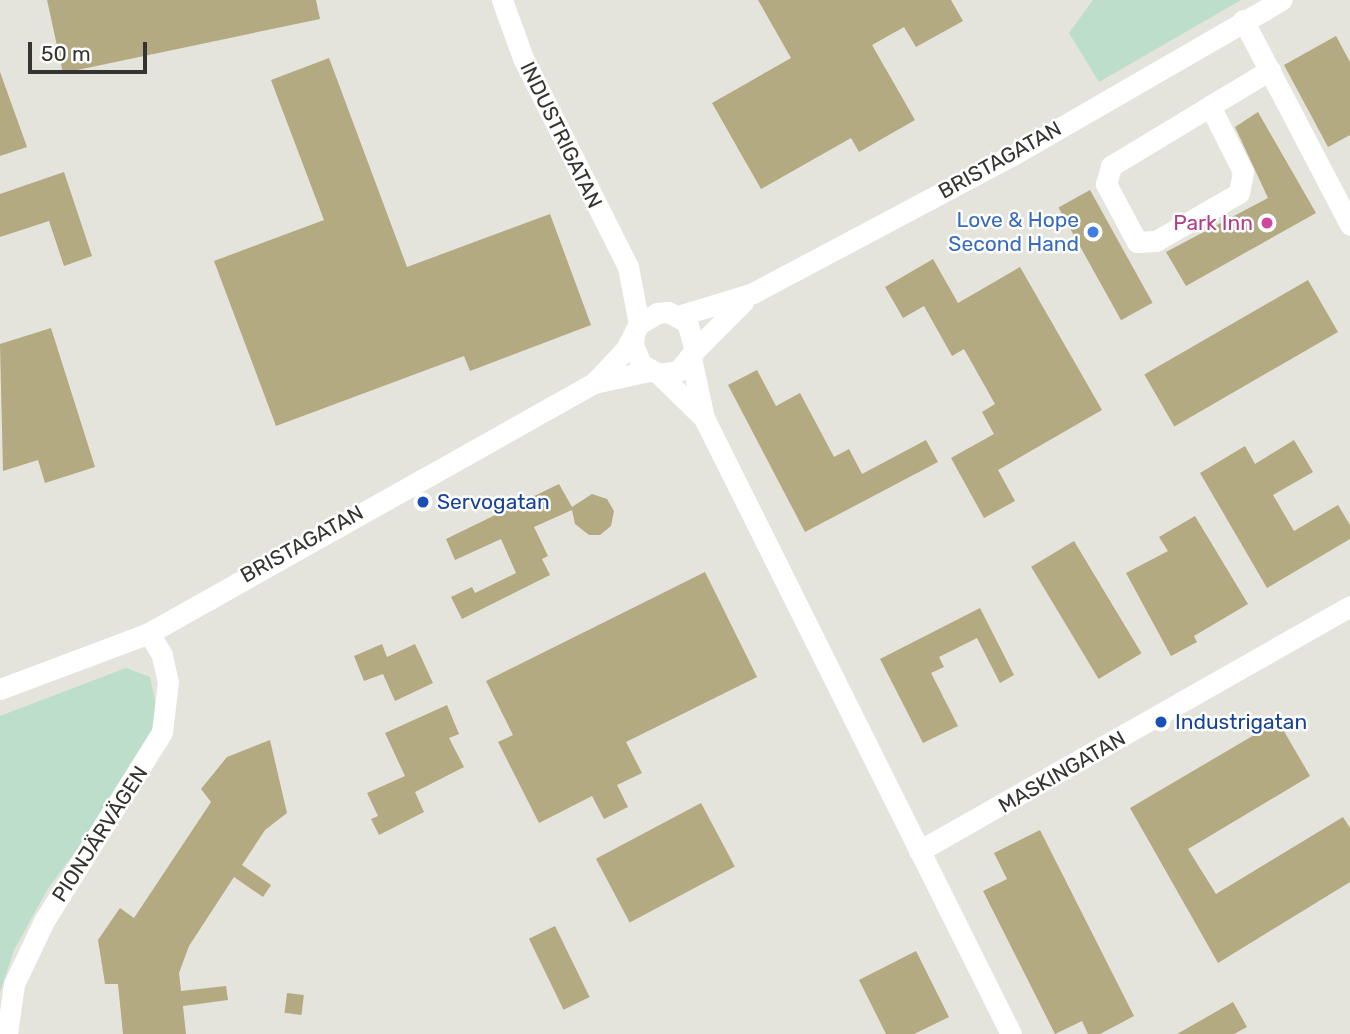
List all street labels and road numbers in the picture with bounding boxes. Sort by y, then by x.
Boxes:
street label: INDUSTRIGATAN [515,58,607,212]
street label: BRISTAGATAN [934,116,1066,204]
street label: BRISTAGATAN [236,500,368,588]
street label: MASKINGATAN [994,726,1130,818]
street label: PIONJÄRVÄGEN [47,761,153,907]

